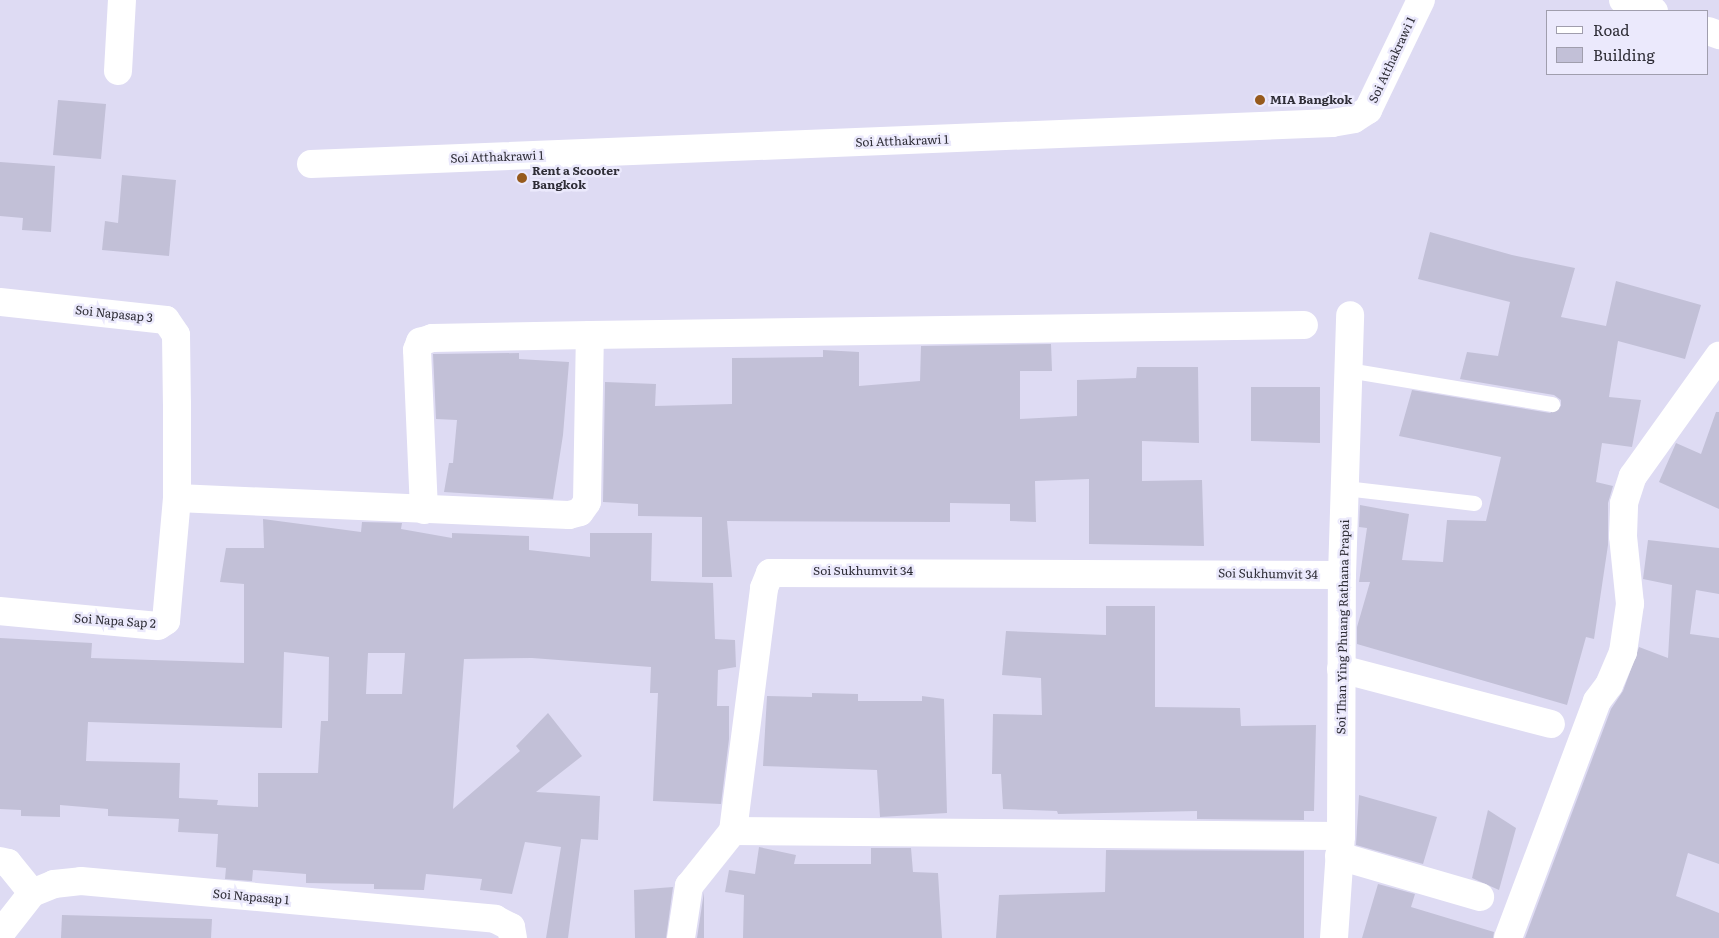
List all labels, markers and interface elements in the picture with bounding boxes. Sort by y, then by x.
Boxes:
legend [1546,10,1709,75]
street label: Soi Atthakrawi 1 [1366,15,1418,105]
text: Road [1593,18,1629,41]
text: Building [1593,43,1655,66]
place label: MIA Bangkok [1270,93,1352,107]
marker: MIA Bangkok [1254,94,1266,106]
street label: Soi Atthakrawi 1 [855,132,949,150]
street label: Soi Atthakrawi 1 [450,148,544,166]
place label: Rent a Scooter Bangkok [532,164,619,192]
marker: Rent a Scooter Bangkok [516,172,528,184]
street label: Soi Napasap 3 [74,303,154,325]
street label: Soi Than Ying Phuang Rathana Prapai [1334,519,1352,735]
street label: Soi Sukhumvit 34 [813,564,913,578]
street label: Soi Sukhumvit 34 [1218,566,1318,582]
street label: Soi Napa Sap 2 [74,611,156,631]
street label: Soi Napasap 1 [212,886,290,908]

